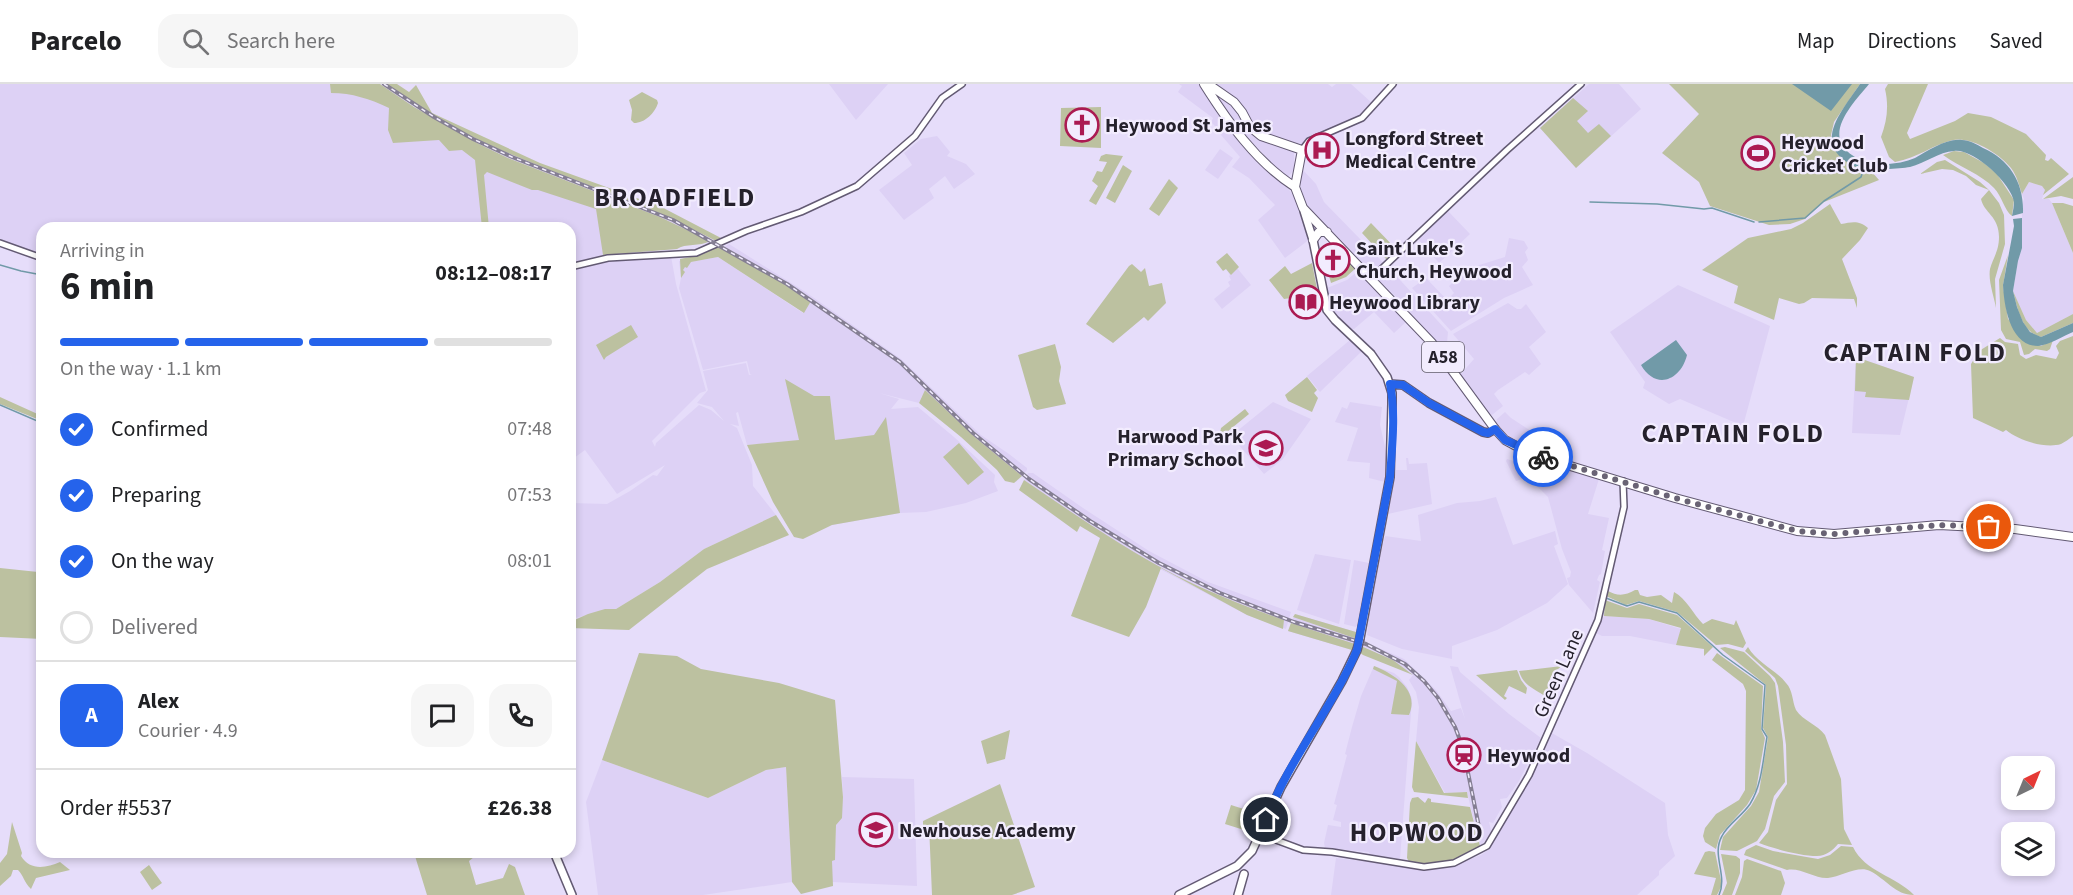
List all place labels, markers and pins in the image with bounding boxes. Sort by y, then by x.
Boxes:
church icon: Heywood St James [1064,107,1100,143]
place label: Heywood St James [1105,112,1272,140]
place label: Longford Street Medical Centre [1345,125,1484,176]
place label: Heywood Cricket Club [1781,129,1888,180]
hospital icon: Longford Street Medical Centre [1304,132,1340,168]
sports icon: Heywood Cricket Club [1740,135,1776,171]
place label: Saint Luke's Church, Heywood [1356,235,1512,286]
church icon: Saint Luke's Church, Heywood [1315,242,1351,278]
library icon: Heywood Library [1288,284,1324,320]
place label: Heywood Library [1329,289,1481,317]
place label: Harwood Park Primary School [1108,423,1243,474]
school or university icon: Harwood Park Primary School [1248,430,1284,466]
pin [1963,501,2014,552]
station icon: Heywood [1446,737,1482,773]
place label: Heywood [1487,742,1570,770]
pin [1240,794,1291,845]
school or university icon: Newhouse Academy [858,812,894,848]
place label: Newhouse Academy [899,817,1076,845]

